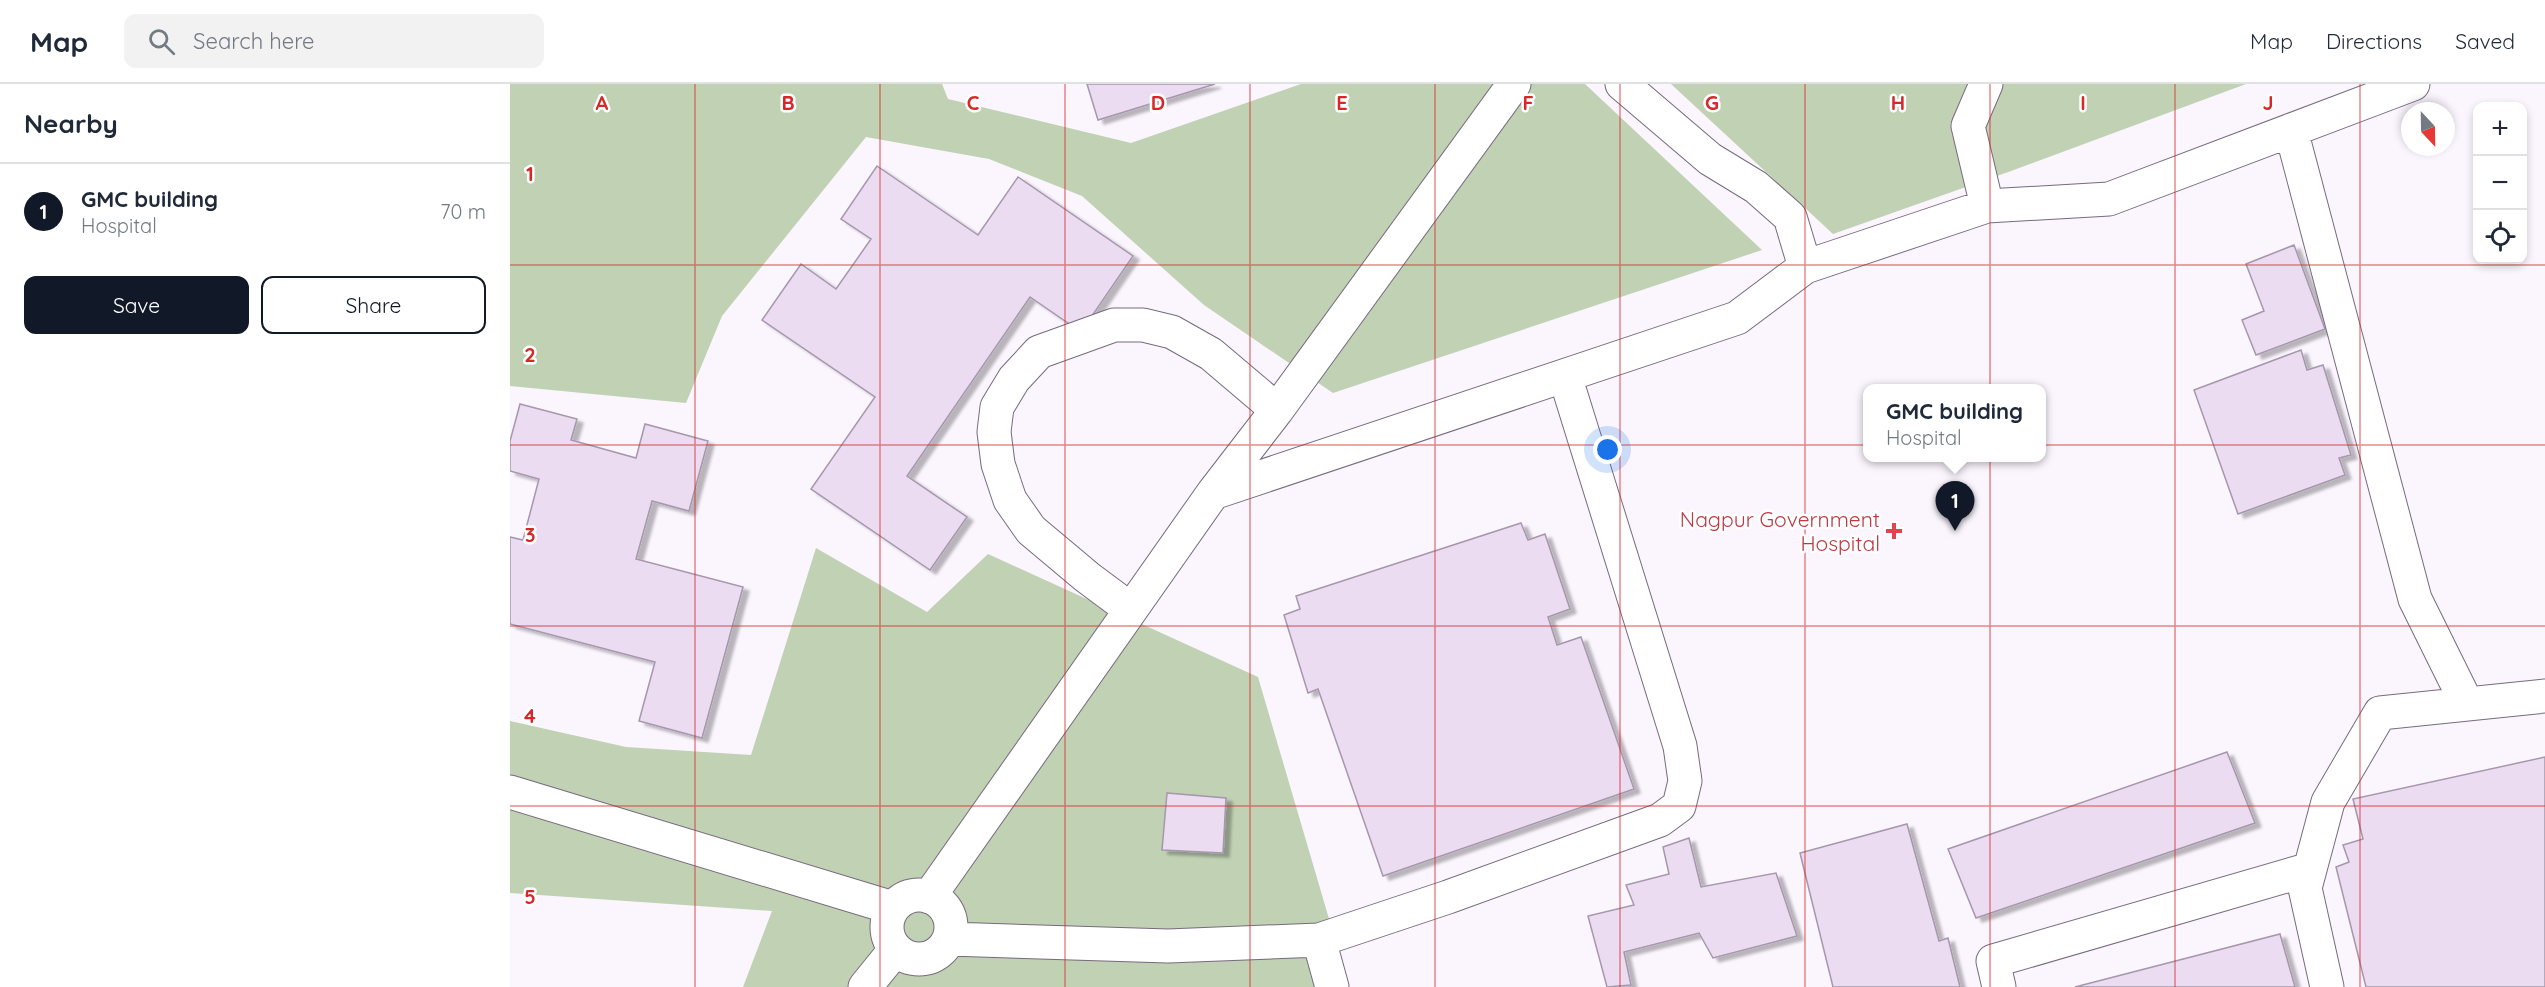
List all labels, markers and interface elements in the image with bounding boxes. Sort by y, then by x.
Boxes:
search box [124,14,544,68]
text: Map [30,24,88,59]
icon: search [145,25,178,58]
text: Search here [193,27,315,55]
text: Map [2250,28,2293,54]
text: Directions [2326,28,2422,54]
text: Saved [2455,28,2515,54]
text: A [596,90,609,115]
text: B [781,90,795,115]
text: C [967,90,980,115]
text: D [1151,90,1165,115]
text: E [1336,90,1348,115]
text: F [1522,90,1534,115]
text: G [1705,90,1719,115]
text: H [1891,90,1905,115]
text: I [2080,90,2086,115]
text: J [2262,90,2274,115]
north arrow [2401,102,2455,156]
map controls [2473,102,2527,264]
button: + [2473,102,2527,156]
text: Nearby [24,107,118,140]
button: − [2473,156,2527,210]
text: 1 [526,161,534,186]
text: GMC building [81,185,218,213]
text: 1 [40,199,47,224]
text: 70 m [440,199,486,224]
button: locate [2473,210,2527,264]
text: Hospital [81,213,157,238]
button: Save [24,276,249,334]
button: Share [261,276,486,334]
text: 2 [524,342,536,367]
popup [1863,384,2046,462]
text: GMC building [1886,397,2023,425]
text: Hospital [1886,425,1962,450]
your location [1593,435,1622,464]
pin: 1 [1936,482,1974,531]
place label: Nagpur Government Hospital [1680,506,1880,556]
text: 3 [525,522,535,547]
marker: Nagpur Government Hospital [1885,522,1903,540]
text: 4 [524,703,536,728]
text: 5 [524,884,536,909]

